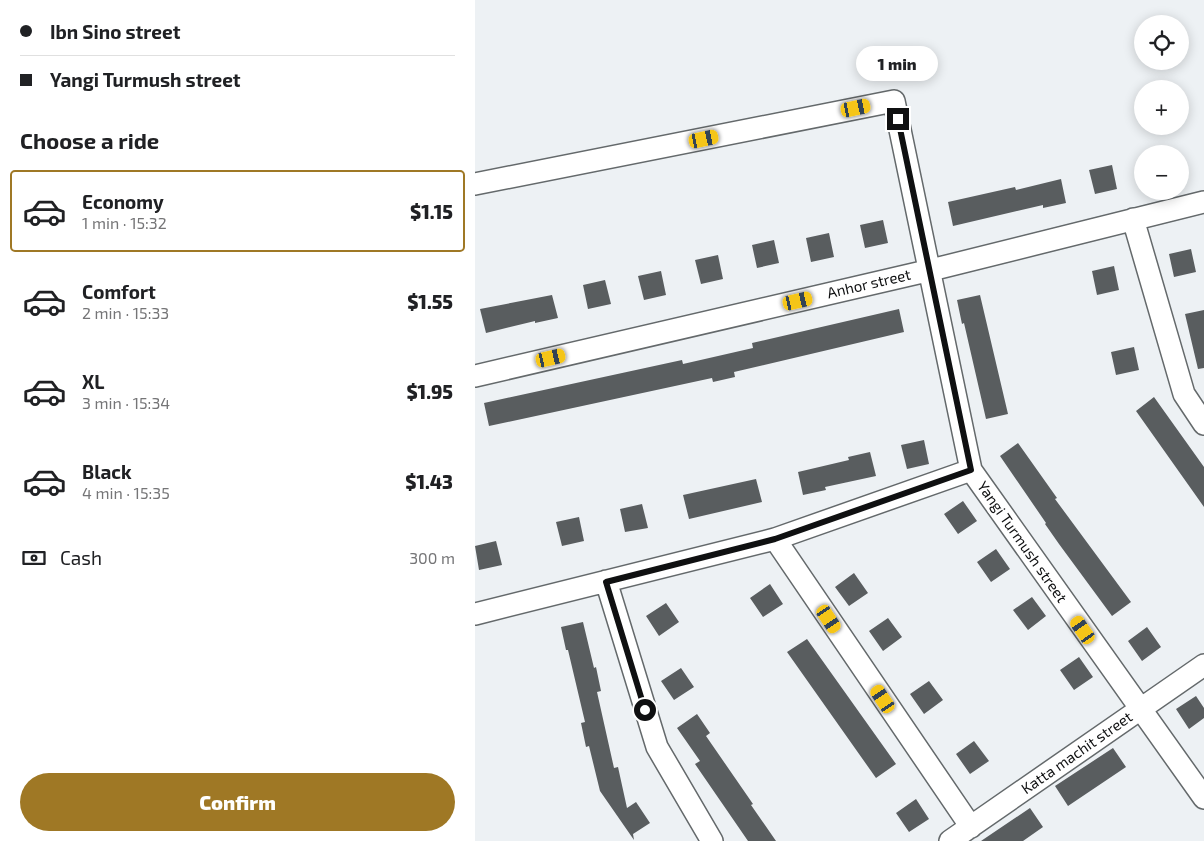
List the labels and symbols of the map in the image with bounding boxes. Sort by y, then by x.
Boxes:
callout: 1 min [857,46,939,82]
car [839,98,872,118]
route end [887,108,909,130]
car [687,129,720,149]
street label: Anhor street [825,265,913,301]
car [781,290,814,312]
car [534,347,567,369]
street label: Yangi Turmush street [974,477,1072,606]
car [814,602,843,636]
car [1068,613,1097,647]
car [868,682,897,716]
route start [634,699,656,721]
street label: Katta machit street [1017,707,1136,797]

